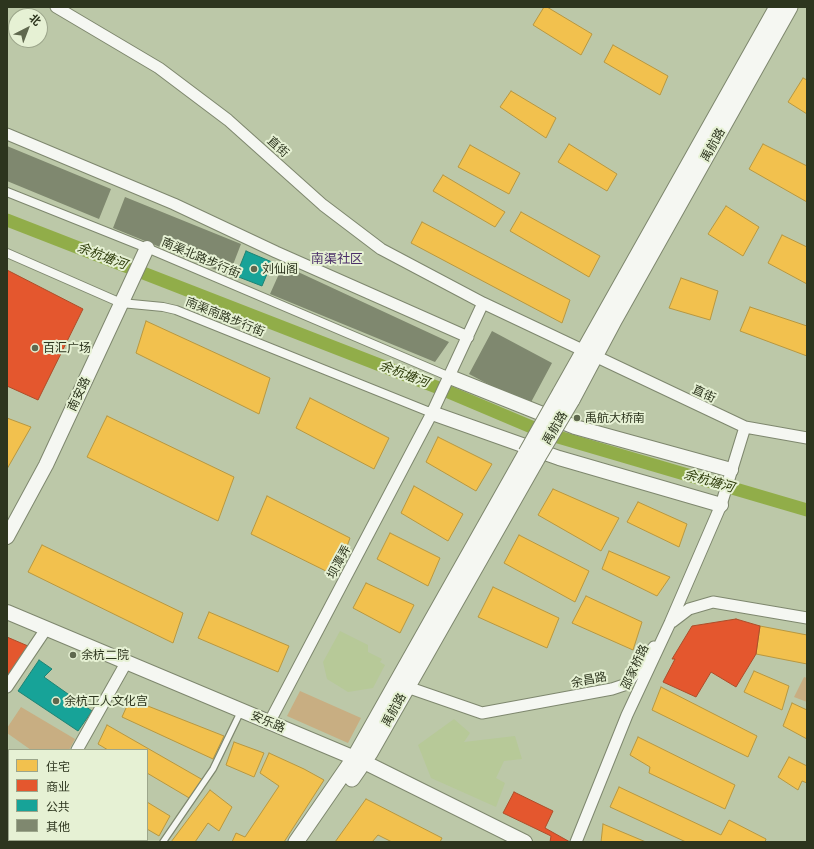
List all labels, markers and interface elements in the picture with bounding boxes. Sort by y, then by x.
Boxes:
north arrow [8,8,48,48]
text: 北 [27,12,43,28]
street label: 禹航路 [698,126,728,164]
street label: 直街 [264,134,292,160]
street label: 南渠北路步行街 [160,235,242,281]
water label: 余杭塘河 [75,239,129,273]
district label: 南渠社区 [311,251,363,267]
place label: 刘仙阁 [262,262,298,276]
marker: 刘仙阁 [249,264,259,274]
street label: 南渠南路步行街 [183,295,267,339]
place label: 百汇广场 [43,341,91,355]
marker: 百汇广场 [30,343,40,353]
water label: 余杭塘河 [377,357,431,391]
street label: 南安路 [65,375,93,413]
street label: 直街 [690,382,718,406]
street label: 禹航路 [540,409,570,447]
place label: 禹航大桥南 [585,411,645,425]
marker: 禹航大桥南 [572,413,582,423]
water label: 余杭塘河 [682,466,736,496]
street label: 坝潭弄 [324,543,354,581]
street label: 邵家桥路 [618,642,652,692]
place label: 余杭二院 [81,648,129,662]
marker: 余杭二院 [68,650,78,660]
street label: 余昌路 [570,669,608,691]
street label: 禹航路 [379,691,409,729]
place label: 余杭工人文化宫 [64,694,148,708]
marker: 余杭工人文化宫 [51,696,61,706]
street label: 安乐路 [249,708,287,736]
legend [8,749,148,841]
text: 住宅 [46,760,70,774]
text: 商业 [46,780,70,794]
text: 公共 [46,800,70,814]
text: 其他 [46,820,70,834]

